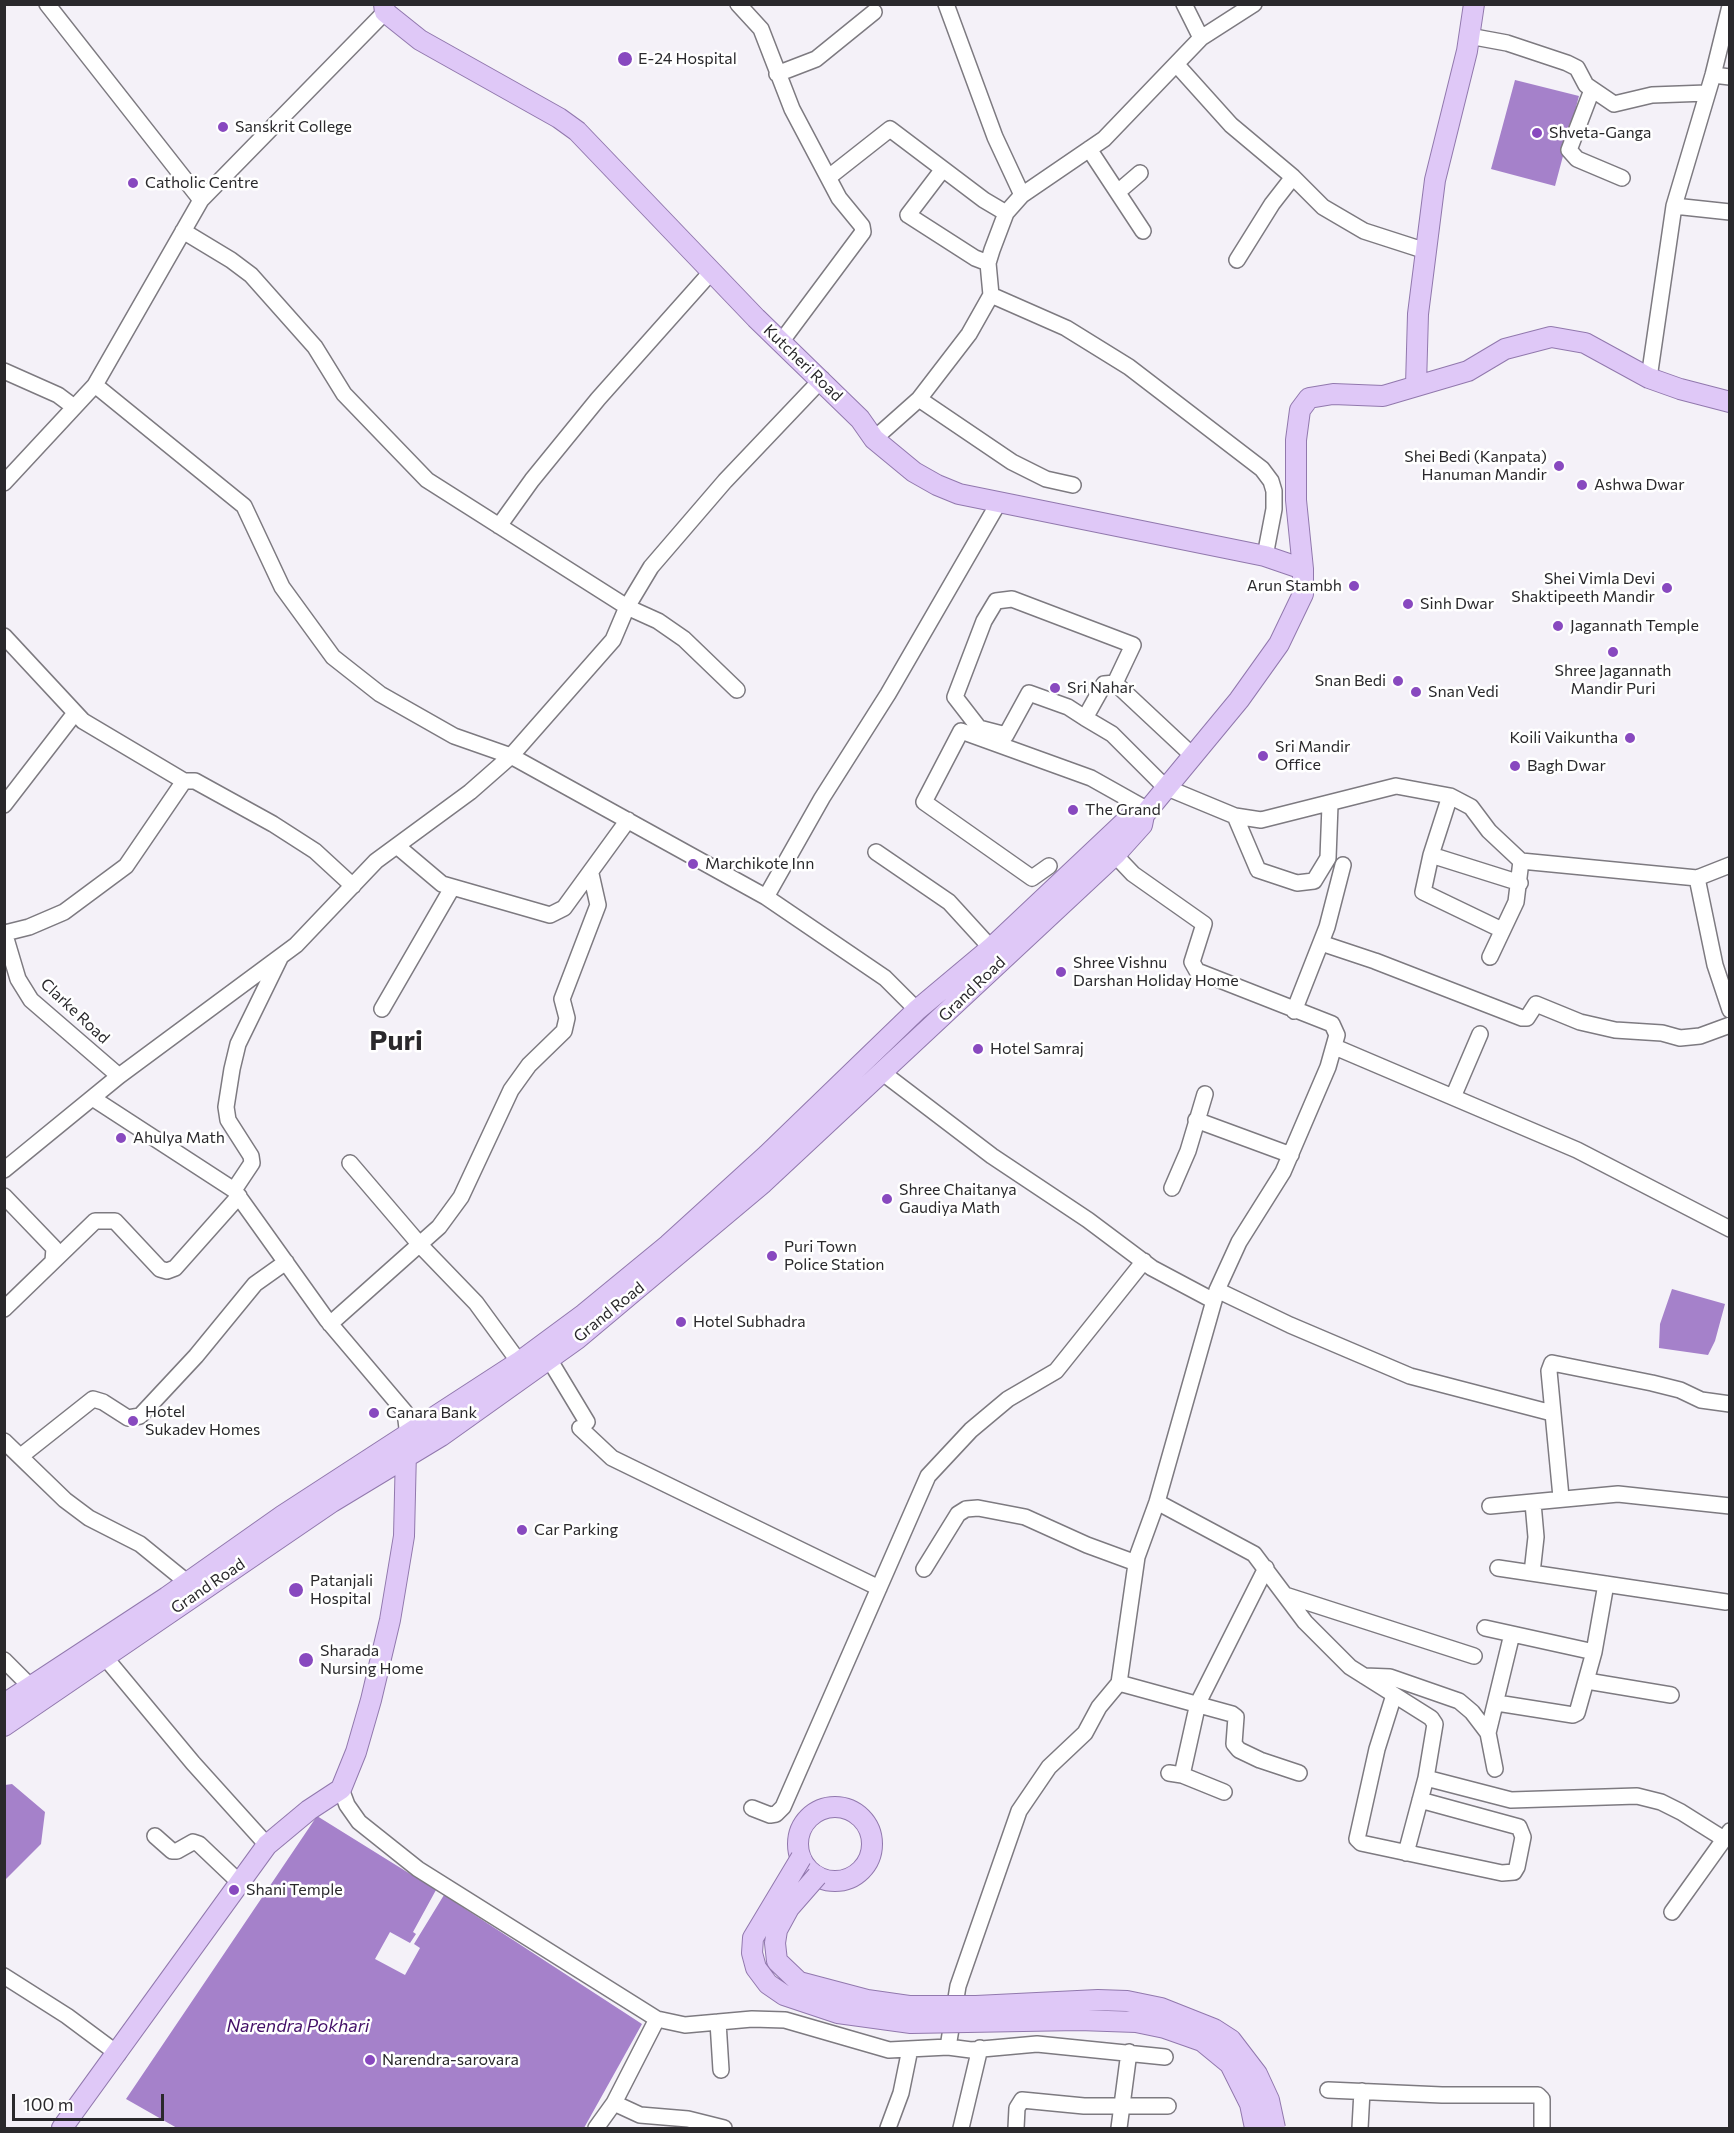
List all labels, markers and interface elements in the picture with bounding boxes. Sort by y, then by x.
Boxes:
place label: E-24 Hospital [638,49,737,69]
marker: E-24 Hospital [616,50,634,68]
place label: Sanskrit College [235,117,352,137]
marker: Sanskrit College [216,120,230,134]
place label: Shveta-Ganga [1549,123,1651,143]
marker: Shveta-Ganga [1530,126,1544,140]
place label: Catholic Centre [145,173,258,193]
marker: Catholic Centre [126,176,140,190]
street label: Kutcheri Road [760,321,846,405]
place label: Shei Bedi (Kanpata) Hanuman Mandir [1404,447,1547,485]
marker: Shei Bedi (Kanpata) Hanuman Mandir [1552,459,1566,473]
place label: Ashwa Dwar [1594,475,1685,495]
marker: Ashwa Dwar [1575,478,1589,492]
place label: Shei Vimla Devi Shaktipeeth Mandir [1511,569,1655,607]
place label: Arun Stambh [1247,576,1342,596]
marker: Arun Stambh [1347,579,1361,593]
marker: Shei Vimla Devi Shaktipeeth Mandir [1660,581,1674,595]
place label: Sinh Dwar [1420,594,1494,614]
marker: Sinh Dwar [1401,597,1415,611]
place label: Jagannath Temple [1570,616,1699,636]
marker: Jagannath Temple [1551,619,1565,633]
marker: Shree Jagannath Mandir Puri [1606,645,1620,659]
place label: Shree Jagannath Mandir Puri [1555,661,1671,699]
place label: Snan Bedi [1315,671,1386,691]
marker: Snan Bedi [1391,674,1405,688]
place label: Sri Nahar [1067,678,1134,698]
marker: Sri Nahar [1048,681,1062,695]
place label: Snan Vedi [1428,682,1499,702]
marker: Snan Vedi [1409,685,1423,699]
place label: Koili Vaikuntha [1509,728,1618,748]
marker: Koili Vaikuntha [1623,731,1637,745]
place label: Sri Mandir Office [1275,737,1350,775]
marker: Sri Mandir Office [1256,749,1270,763]
place label: Bagh Dwar [1527,756,1606,776]
marker: Bagh Dwar [1508,759,1522,773]
place label: The Grand [1085,800,1161,820]
marker: The Grand [1066,803,1080,817]
place label: Marchikote Inn [705,854,814,874]
marker: Marchikote Inn [686,857,700,871]
street label: Grand Road [935,953,1009,1025]
place label: Shree Vishnu Darshan Holiday Home [1073,953,1239,991]
marker: Shree Vishnu Darshan Holiday Home [1054,965,1068,979]
street label: Clarke Road [37,974,113,1048]
district label: Puri [369,1024,423,1058]
place label: Hotel Samraj [990,1039,1084,1059]
marker: Hotel Samraj [971,1042,985,1056]
place label: Ahulya Math [133,1128,225,1148]
marker: Ahulya Math [114,1131,128,1145]
place label: Shree Chaitanya Gaudiya Math [899,1180,1017,1218]
marker: Shree Chaitanya Gaudiya Math [880,1192,894,1206]
place label: Puri Town Police Station [784,1237,884,1275]
marker: Puri Town Police Station [765,1249,779,1263]
street label: Grand Road [570,1278,648,1346]
place label: Hotel Subhadra [693,1312,806,1332]
marker: Hotel Subhadra [674,1315,688,1329]
place label: Hotel Sukadev Homes [145,1402,260,1440]
place label: Canara Bank [386,1403,477,1423]
marker: Canara Bank [367,1406,381,1420]
marker: Hotel Sukadev Homes [126,1414,140,1428]
place label: Car Parking [534,1520,618,1540]
marker: Car Parking [515,1523,529,1537]
street label: Grand Road [167,1554,249,1618]
place label: Patanjali Hospital [310,1571,373,1609]
marker: Patanjali Hospital [287,1581,305,1599]
place label: Sharada Nursing Home [320,1641,423,1679]
marker: Sharada Nursing Home [297,1651,315,1669]
place label: Shani Temple [246,1880,343,1900]
marker: Shani Temple [227,1883,241,1897]
water label: Narendra Pokhari [227,2015,369,2037]
place label: Narendra-sarovara [382,2050,519,2070]
marker: Narendra-sarovara [363,2053,377,2067]
scale bar [15,2082,166,2120]
text: 100 m [23,2093,73,2115]

